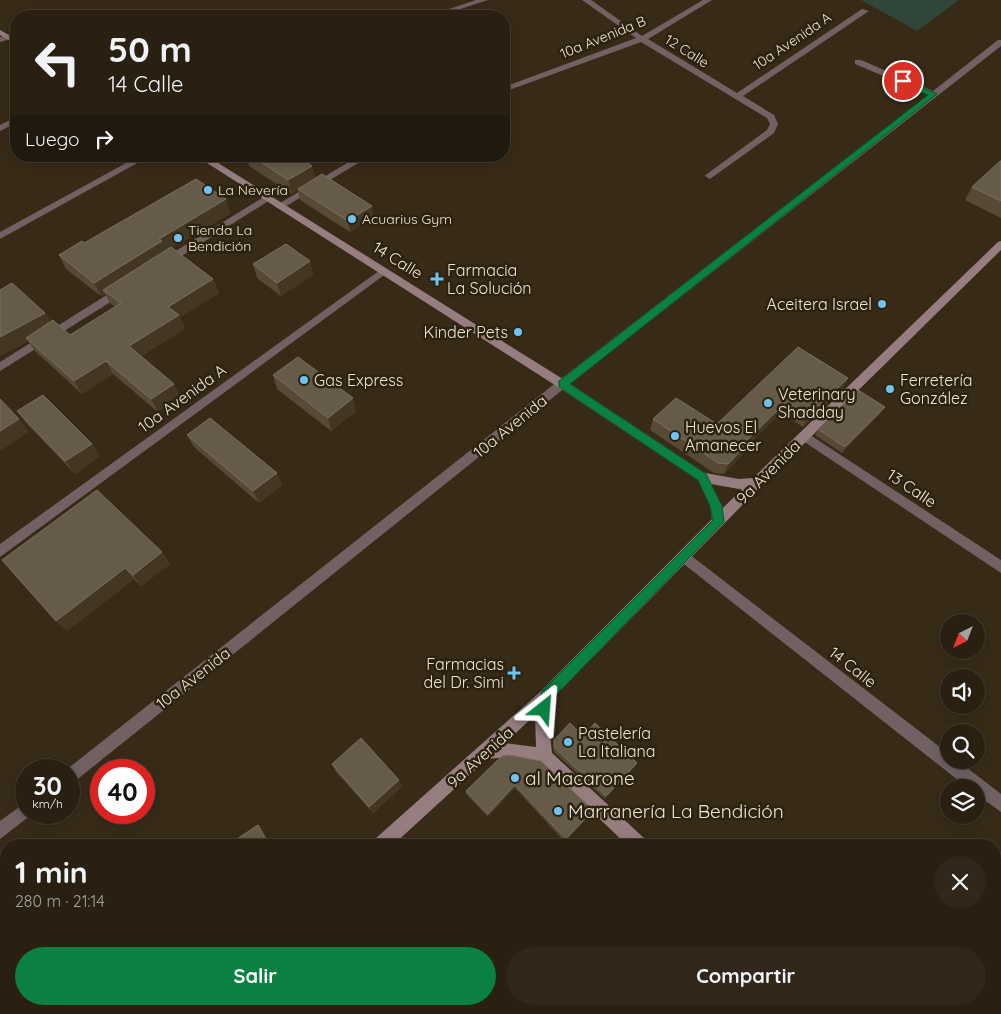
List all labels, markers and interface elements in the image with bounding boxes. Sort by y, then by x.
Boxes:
street label: 10a Avenida A [749,8,835,74]
street label: 10a Avenida B [558,12,648,62]
text: 50 m [108,27,192,71]
icon: left [25,30,90,95]
street label: 12 Calle [662,30,712,72]
pin [882,60,924,102]
icon: arrive [889,67,917,95]
text: 14 Calle [108,70,183,98]
icon: right [90,125,118,153]
text: Luego [25,127,80,151]
place label: La Nevería [218,181,288,199]
marker: La Nevería [202,184,214,196]
place label: Acuarius Gym [362,210,452,228]
marker: Acuarius Gym [346,213,358,225]
place label: Tienda La Bendición [188,221,252,255]
marker: Tienda La Bendición [172,232,184,244]
street label: 14 Calle [369,237,427,283]
place label: Farmacia La Solución [447,260,532,298]
marker: Farmacia La Solución [431,273,443,285]
place label: Aceitera Israel [767,294,872,314]
marker: Aceitera Israel [876,298,888,310]
place label: Kinder Pets [424,322,508,342]
marker: Kinder Pets [512,326,524,338]
street label: 10a Avenida A [134,359,230,437]
place label: Gas Express [314,370,403,390]
place label: Ferretería González [900,370,973,408]
marker: Gas Express [298,374,310,386]
marker: Ferretería González [884,383,896,395]
place label: Veterinary Shadday [778,384,855,422]
street label: 10a Avenida [469,390,551,462]
marker: Veterinary Shadday [762,397,774,409]
place label: Huevos El Amanecer [685,417,761,455]
marker: Huevos El Amanecer [669,430,681,442]
street label: 9a Avenida [732,436,804,508]
street label: 13 Calle [884,464,940,512]
north arrow [940,614,985,659]
map controls [940,614,985,824]
street label: 14 Calle [825,642,881,692]
street label: 10a Avenida [152,643,234,713]
place label: Farmacias del Dr. Simi [424,654,504,692]
marker: Farmacias del Dr. Simi [508,667,520,679]
button: sound [940,669,985,714]
position arrow [517,682,569,734]
street label: 9a Avenida [443,722,517,792]
place label: Pastelería La Italiana [578,723,655,761]
button: search [940,724,985,769]
marker: Pastelería La Italiana [562,736,574,748]
speed limit sign: 40 [90,759,155,824]
place label: al Macarone [525,766,635,790]
text: 30 [33,770,62,801]
marker: al Macarone [509,772,521,784]
button: layers [940,779,985,824]
text: km/h [32,796,63,811]
place label: Marranería La Bendición [568,799,784,823]
marker: Marranería La Bendición [552,805,564,817]
text: 1 min [15,853,88,891]
button: close [934,856,986,908]
text: 280 m · 21:14 [15,891,105,911]
button: Salir [15,947,496,1005]
button: Compartir [506,947,986,1005]

